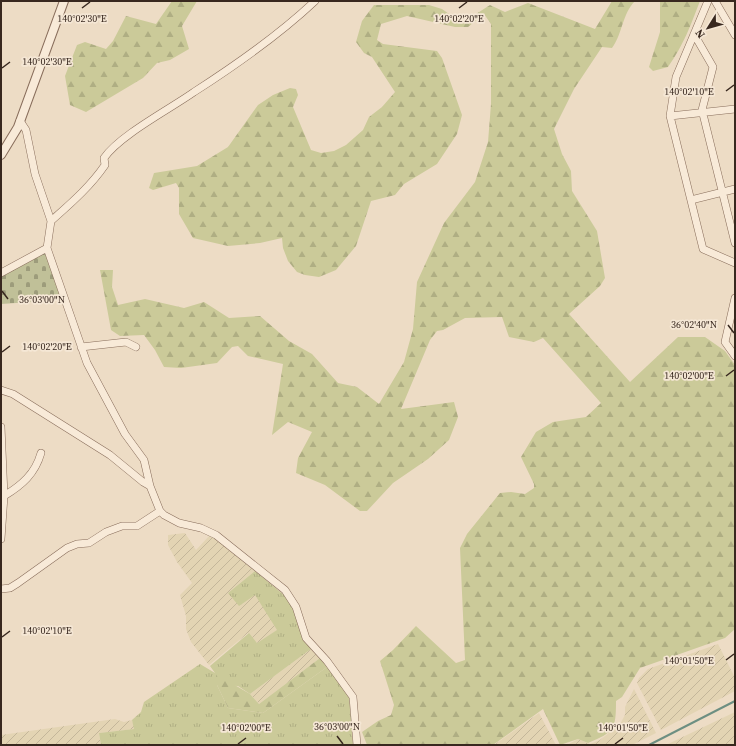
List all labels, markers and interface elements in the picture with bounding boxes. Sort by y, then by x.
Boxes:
north arrow [688,8,728,48]
text: 140°02'30"E [57,12,107,25]
text: 140°02'20"E [434,12,484,25]
text: N [692,26,709,41]
text: 140°02'30"E [22,55,72,68]
text: 140°02'10"E [664,85,714,98]
text: 36°03'00"N [19,293,65,306]
text: 36°02'40"N [671,318,717,331]
text: 140°02'20"E [22,340,72,353]
text: 140°02'00"E [664,369,714,382]
text: 140°02'10"E [22,624,72,637]
text: 140°01'50"E [664,654,714,667]
text: 36°03'00"N [314,720,360,733]
text: 140°02'00"E [221,721,271,734]
text: 140°01'50"E [598,721,648,734]

